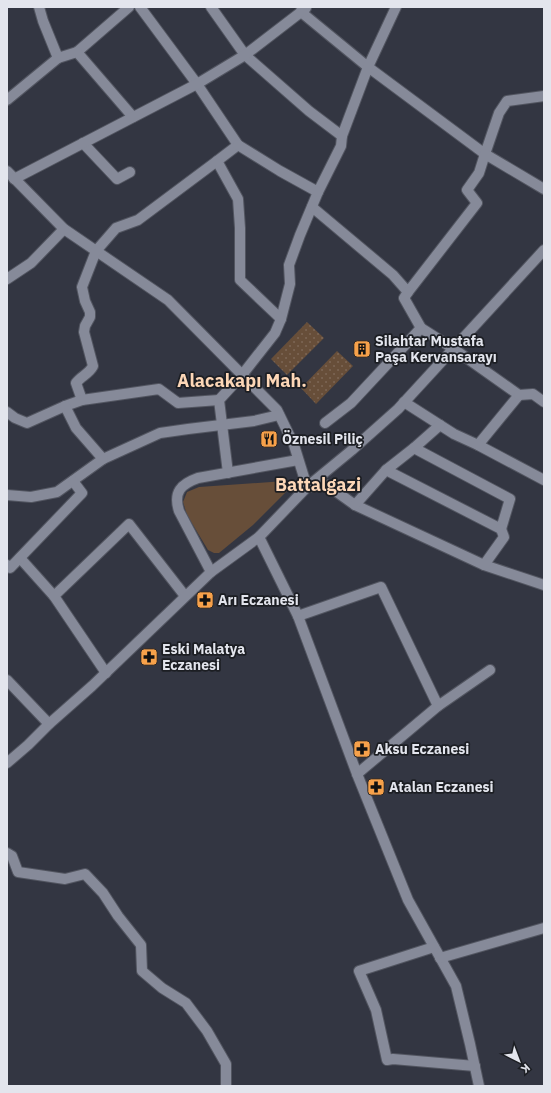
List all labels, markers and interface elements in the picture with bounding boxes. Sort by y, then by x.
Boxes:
place label: Silahtar Mustafa Paşa Kervansarayı [375,332,497,366]
building icon: Silahtar Mustafa Paşa Kervansarayı [352,339,372,359]
district label: Alacakapı Mah. [177,369,307,392]
restaurant icon: Öznesil Piliç [259,429,279,449]
place label: Öznesil Piliç [282,430,363,448]
district label: Battalgazi [275,473,361,496]
pharmacy icon: Arı Eczanesi [195,590,215,610]
place label: Arı Eczanesi [218,591,299,609]
place label: Eski Malatya Eczanesi [162,640,245,674]
pharmacy icon: Eski Malatya Eczanesi [139,647,159,667]
pharmacy icon: Aksu Eczanesi [352,739,372,759]
place label: Aksu Eczanesi [375,740,469,758]
pharmacy icon: Atalan Eczanesi [366,777,386,797]
place label: Atalan Eczanesi [389,778,494,796]
north arrow [499,1041,539,1081]
text: K [518,1061,533,1076]

